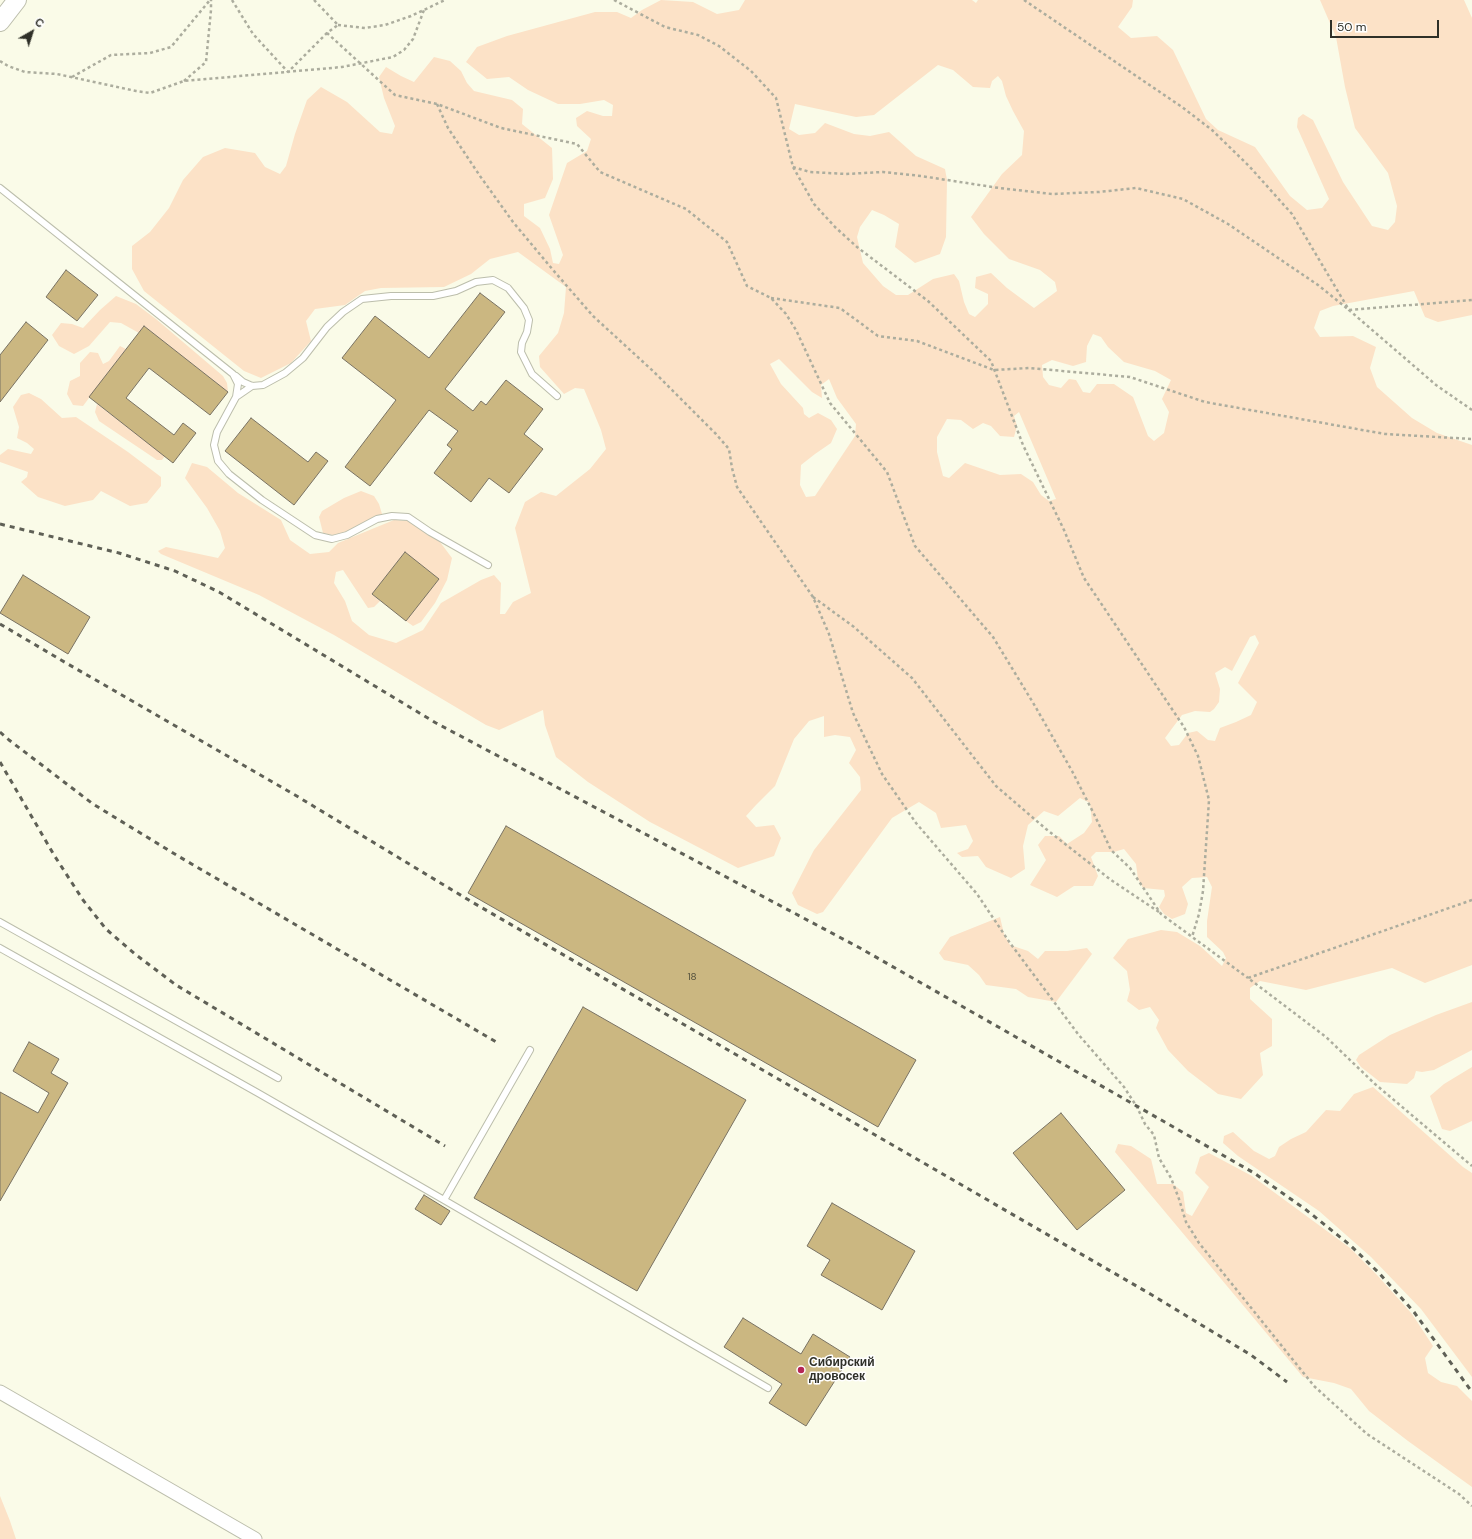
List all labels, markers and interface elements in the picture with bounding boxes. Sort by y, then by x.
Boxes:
north arrow [12,12,52,52]
scale bar [1332,12,1441,38]
text: С [32,15,47,31]
text: 50 m [1337,19,1366,35]
house number: 18 [687,971,697,983]
place label: Сибирский дровосек [809,1356,875,1384]
marker: Сибирский дровосек [796,1365,806,1375]

